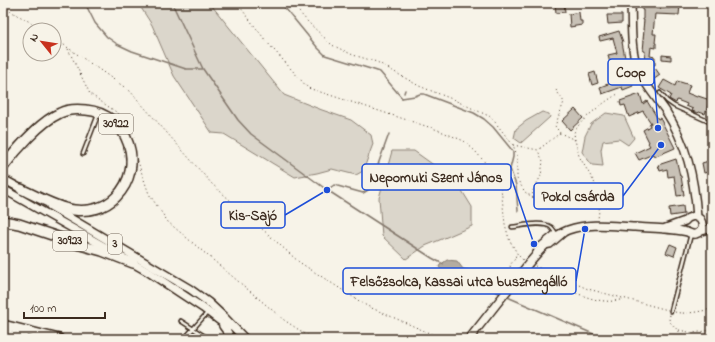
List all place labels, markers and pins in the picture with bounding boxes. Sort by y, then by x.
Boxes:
callout: Coop [608,59,654,85]
callout: Nepomuki Szent János [362,164,511,190]
callout: Pokol csárda [534,183,623,209]
callout: Kis-Sajó [221,202,285,228]
callout: Felsőzsolca, Kassai utca buszmegálló [343,268,576,294]

